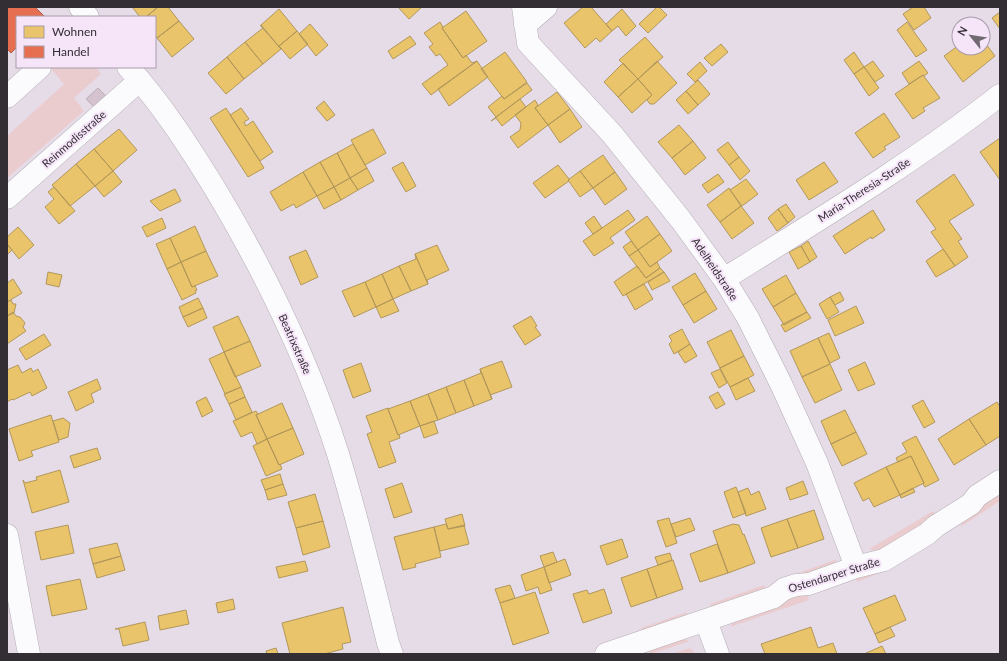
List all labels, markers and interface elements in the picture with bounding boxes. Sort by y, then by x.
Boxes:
legend [16,16,156,68]
north arrow [951,16,991,56]
text: Wohnen [52,24,97,39]
text: N [954,24,970,38]
text: Handel [52,44,90,59]
street label: Reinmodisstraße [39,107,108,170]
street label: Maria-Theresia-Straße [815,155,912,224]
street label: Adelheidstraße [690,235,741,303]
street label: Beatrixstraße [276,312,315,376]
street label: Ostendarper Straße [787,554,881,595]

